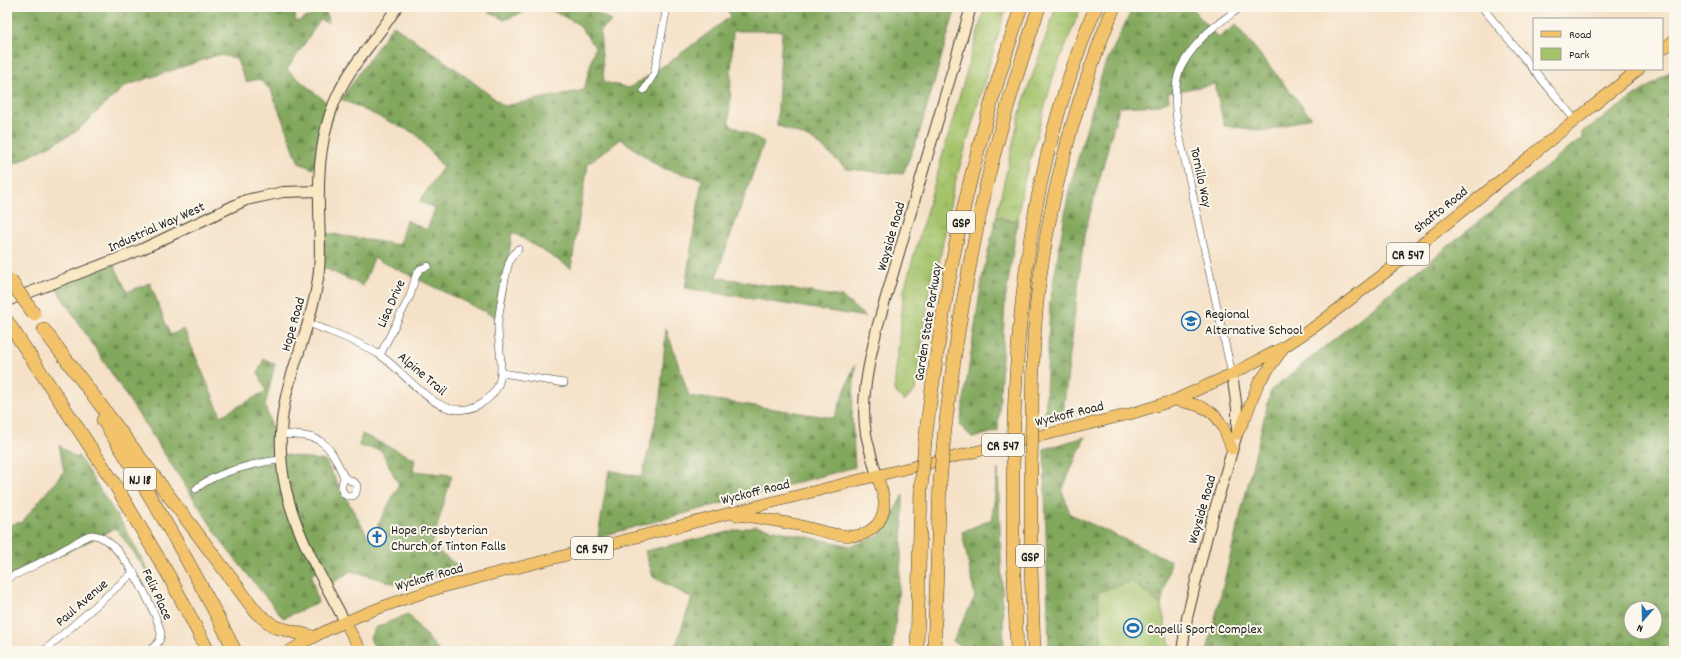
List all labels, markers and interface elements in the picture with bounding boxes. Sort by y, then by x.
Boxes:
legend [1533,18,1663,70]
text: Road [1569,27,1591,44]
text: Park [1569,47,1590,64]
street label: Tornillo Way [1184,145,1216,210]
street label: Shafto Road [1410,182,1473,239]
street label: Industrial Way West [105,198,208,258]
street label: Wayside Road [873,200,911,273]
road number: GSP [947,211,975,233]
road number: CR 547 [1387,243,1429,265]
street label: Garden State Parkway [910,262,948,383]
street label: Lisa Drive [372,276,411,331]
street label: Hope Road [277,295,311,354]
place label: Regional Alternative School [1205,305,1303,341]
school or university icon: Regional Alternative School [1180,310,1202,332]
street label: Alpine Trail [393,348,451,402]
street label: Wyckoff Road [1033,397,1106,433]
road number: CR 547 [982,434,1024,456]
road number: NJ 18 [124,468,156,490]
street label: Wayside Road [1184,473,1222,546]
street label: Wyckoff Road [719,475,792,511]
place label: Hope Presbyterian Church of Tinton Falls [391,521,506,557]
church icon: Hope Presbyterian Church of Tinton Falls [366,526,388,548]
road number: CR 547 [571,537,613,559]
road number: GSP [1016,545,1044,567]
street label: Wyckoff Road [393,559,466,597]
street label: Felix Place [136,566,177,624]
street label: Paul Avenue [52,575,113,632]
north arrow [1623,600,1663,640]
sports icon: Capelli Sport Complex [1122,617,1144,639]
text: N [1634,619,1646,636]
place label: Capelli Sport Complex [1147,620,1262,640]

